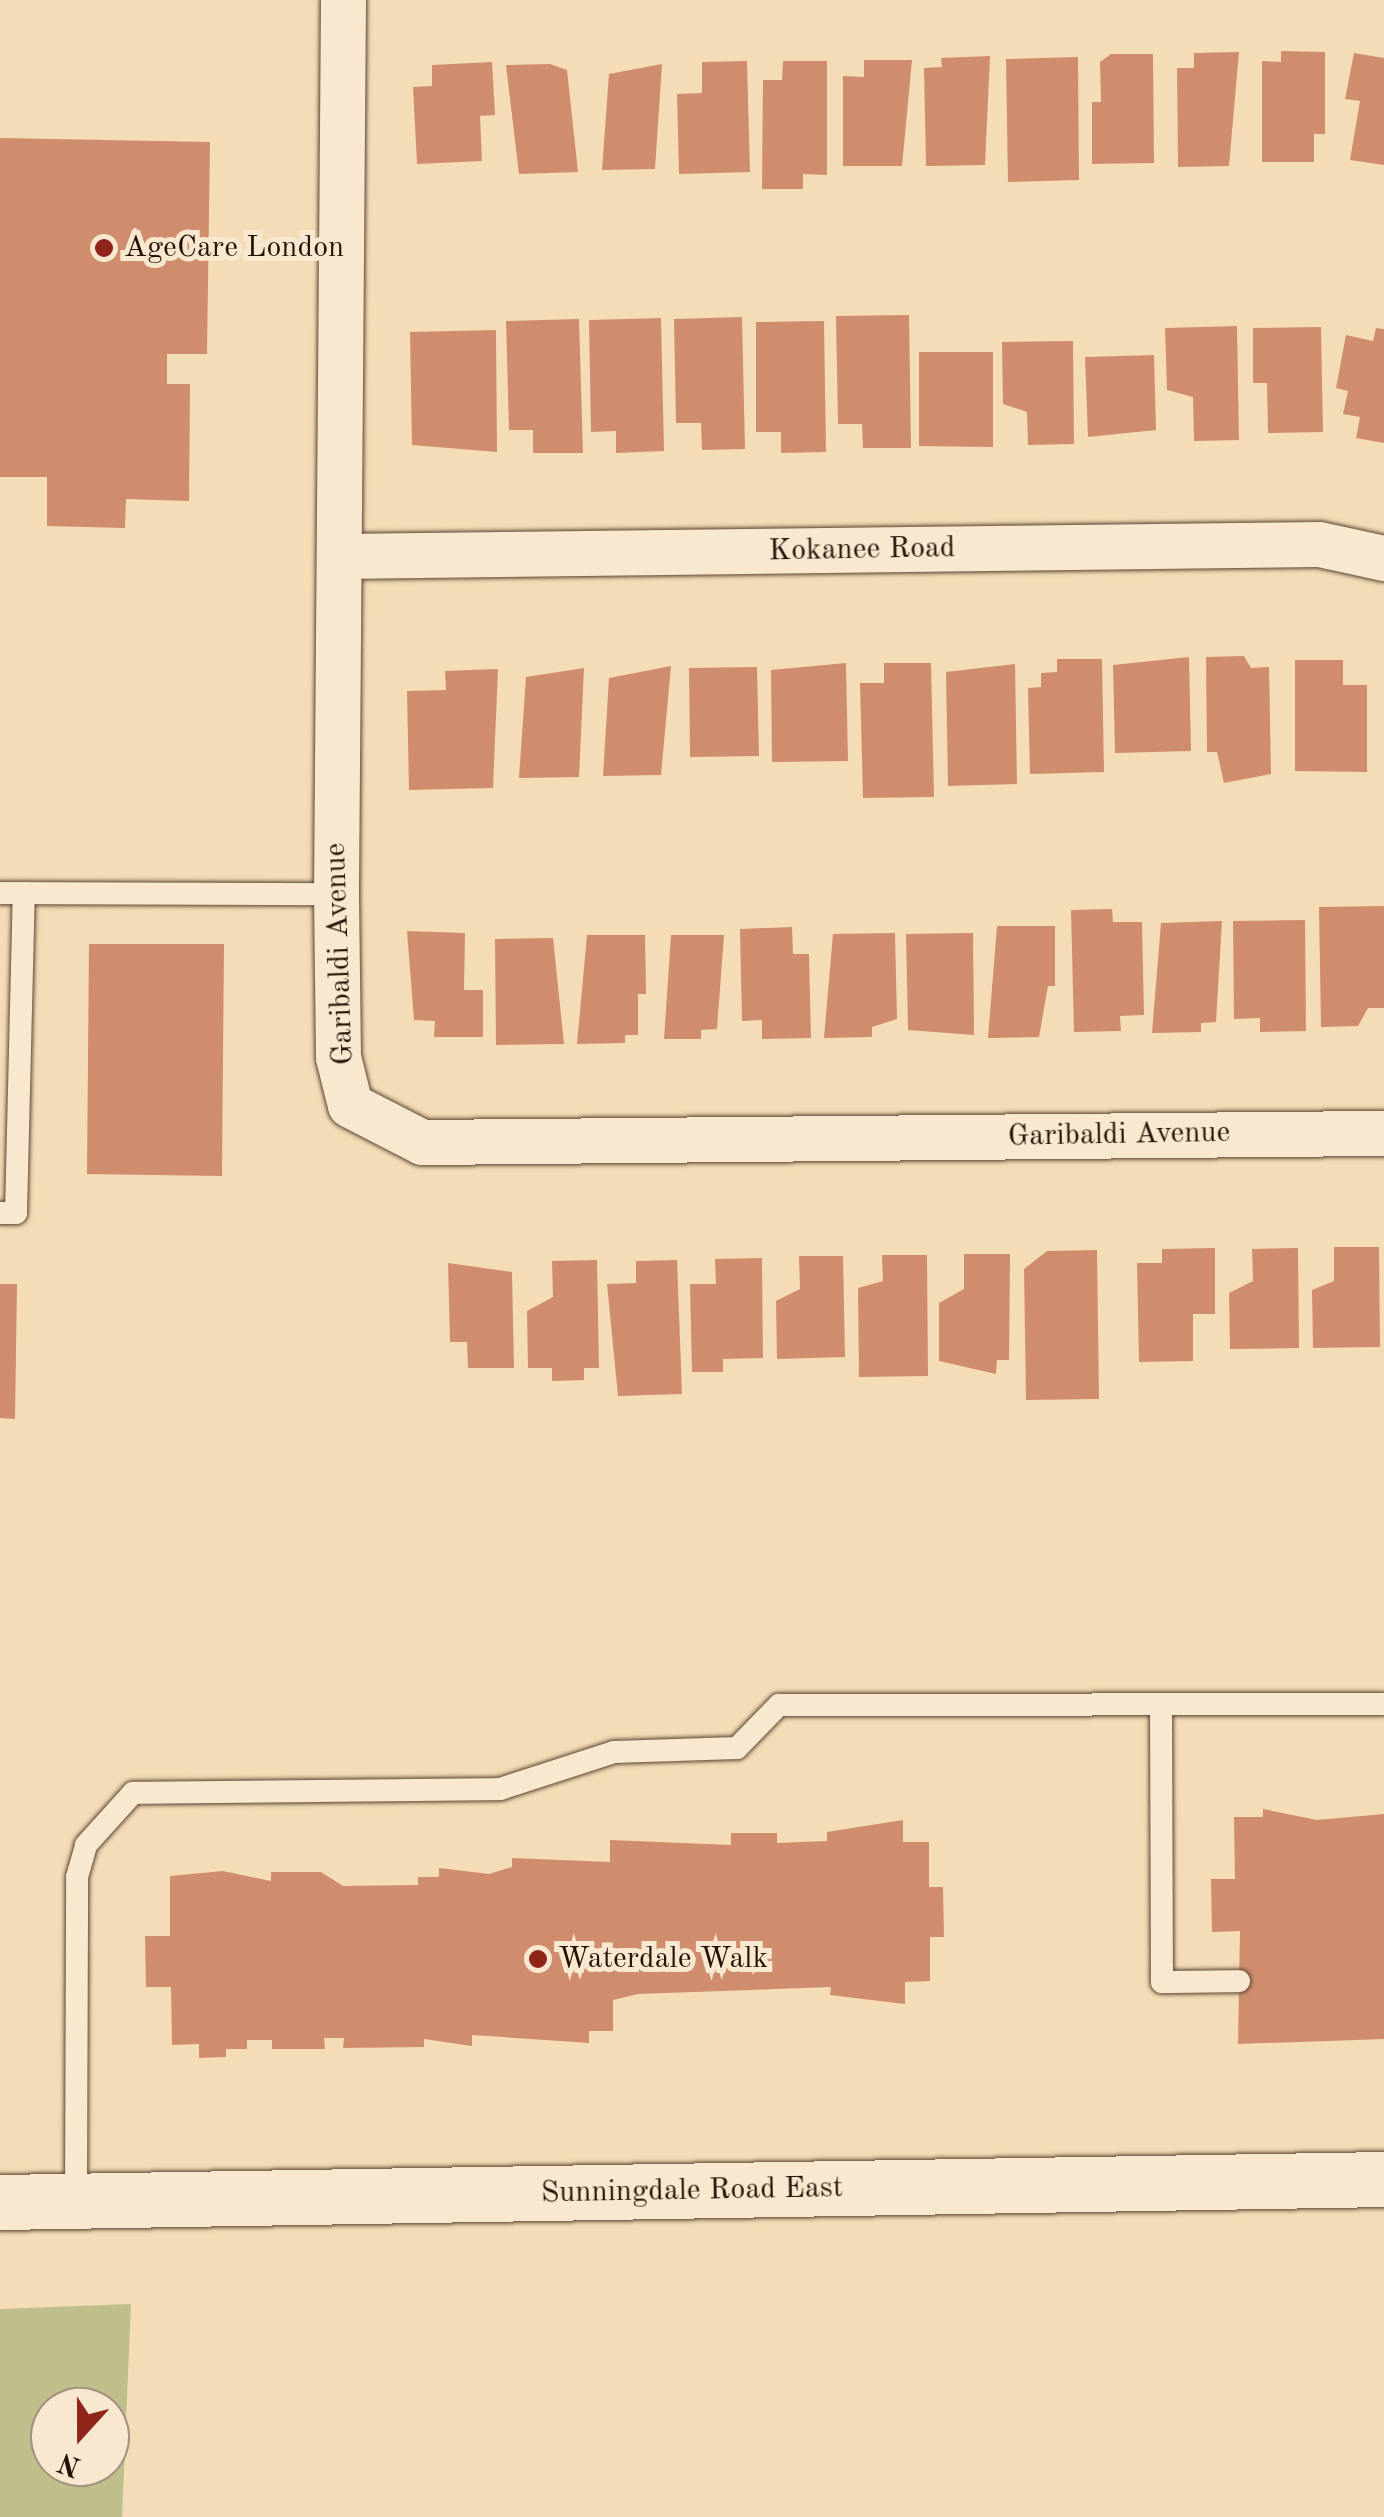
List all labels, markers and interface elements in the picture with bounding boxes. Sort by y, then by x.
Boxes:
place label: AgeCare London [124,230,344,266]
marker: AgeCare London [93,237,115,259]
street label: Kokanee Road [768,530,956,570]
street label: Garibaldi Avenue [318,842,362,1066]
street label: Garibaldi Avenue [1007,1115,1231,1155]
place label: Waterdale Walk [558,1941,768,1977]
marker: Waterdale Walk [527,1948,549,1970]
street label: Sunningdale Road East [540,2170,844,2212]
north arrow [30,2387,130,2487]
text: N [55,2446,85,2480]

